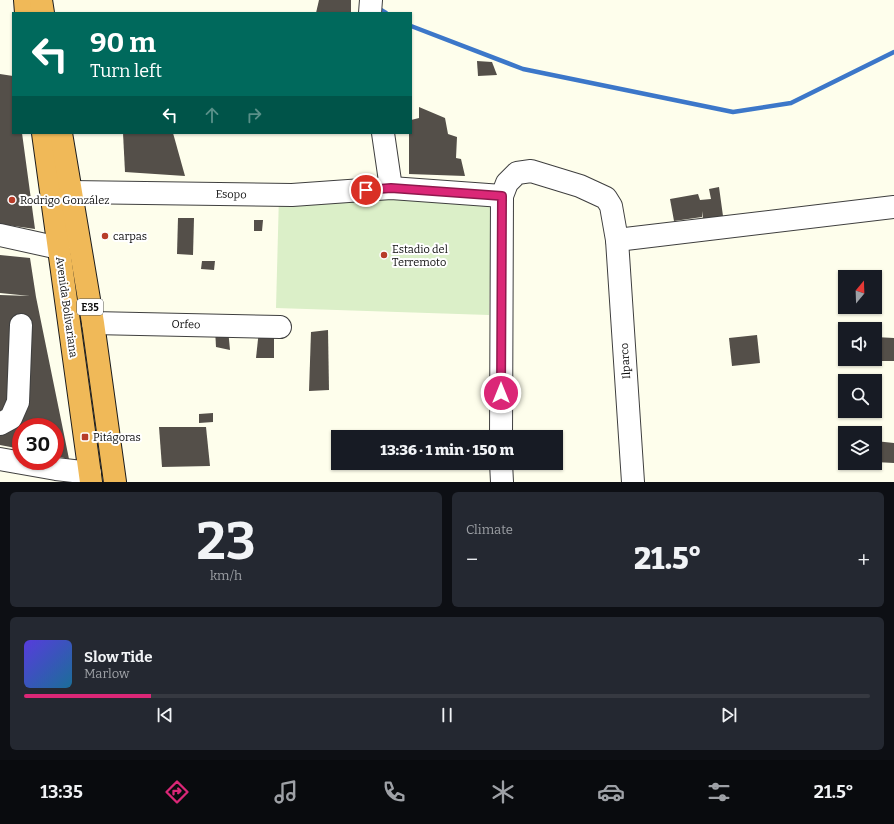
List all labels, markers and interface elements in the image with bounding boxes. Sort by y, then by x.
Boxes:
text: 90 m [90,26,156,59]
icon: left [24,28,76,80]
text: Turn left [90,60,162,82]
icon: left [159,104,181,126]
icon: ahead [201,104,223,126]
icon: right [243,104,265,126]
pin [349,173,383,207]
icon: arrive [355,179,377,201]
street label: Esopo [215,188,247,201]
place label: Rodrigo González [20,194,110,207]
marker: Rodrigo González [7,195,17,205]
place label: carpas [113,230,147,243]
marker: carpas [100,231,110,241]
place label: Estadio del Terremoto [392,243,448,269]
marker: Estadio del Terremoto [379,250,389,260]
street label: Avenida Bolivariana [53,256,80,358]
north arrow [838,270,882,314]
map controls [838,270,882,470]
road number: E35 [77,299,103,315]
street label: Orfeo [171,318,201,331]
button: sound [838,322,882,366]
street label: Ilparco [618,343,633,379]
position arrow [480,372,522,414]
button: search [838,374,882,418]
speed limit sign: 30 [12,418,64,470]
button: layers [838,426,882,470]
place label: Pitágoras [93,431,141,444]
marker: Pitágoras [80,432,90,442]
text: 13:36 · 1 min · 150 m [380,441,514,459]
text: 23 [196,510,256,573]
text: Climate [466,522,513,537]
text: 21.5° [634,541,702,577]
text: − [466,546,478,573]
text: + [857,546,870,573]
text: km/h [210,568,242,583]
text: Slow Tide [84,648,152,666]
text: Marlow [84,666,129,681]
icon: previous [154,704,176,726]
icon: pause [436,704,458,726]
icon: next [718,704,740,726]
icon: directions [163,778,191,806]
icon: music [272,778,300,806]
icon: phone [380,778,408,806]
icon: climate [489,778,517,806]
icon: car [597,778,625,806]
icon: filters [705,778,733,806]
text: 13:35 [40,781,83,803]
text: 21.5° [814,781,854,803]

